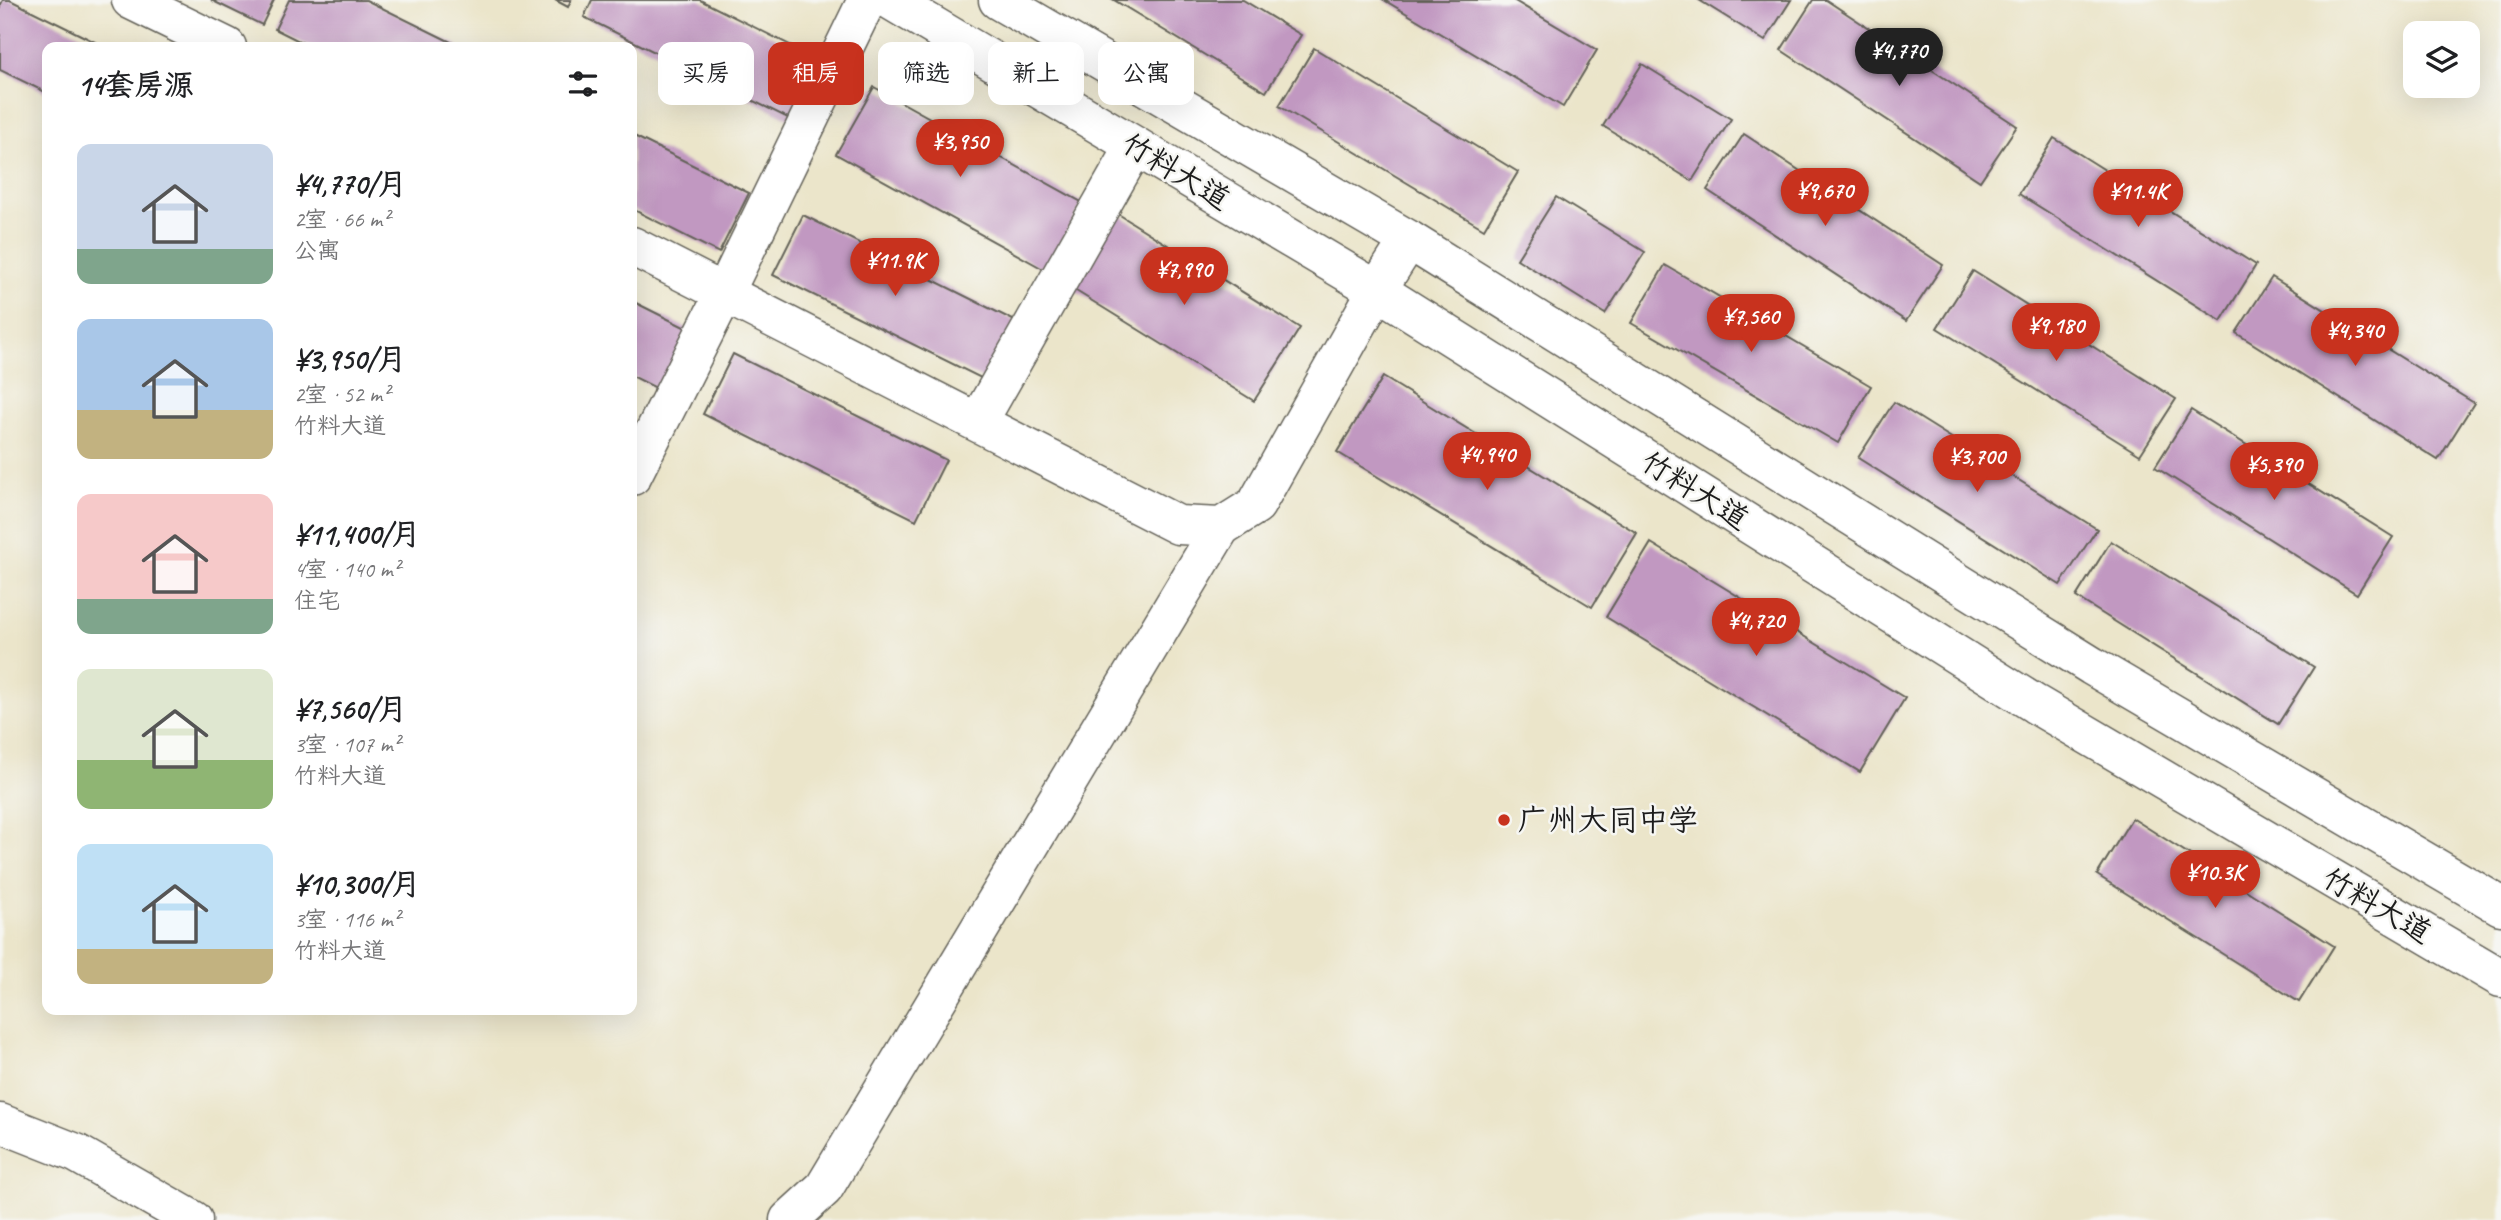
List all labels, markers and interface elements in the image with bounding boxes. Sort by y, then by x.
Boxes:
map controls [2403,21,2480,98]
button: layers [2403,21,2480,98]
pin: ¥4,770 [1842,28,1956,88]
text: ¥4,770 [1871,36,1927,65]
chip: 买房 [658,42,754,105]
chip: 租房 [768,42,864,105]
chip: 筛选 [878,42,974,105]
chip: 新上 [988,42,1084,105]
chip: 公寓 [1098,42,1194,105]
icon: filters [564,65,602,103]
text: 14套房源 [77,66,194,104]
pin: ¥3,950 [903,120,1017,179]
street label: 竹料大道 [1115,124,1237,218]
text: ¥3,950 [932,127,988,156]
text: ¥4,770/月 [294,165,407,203]
pin: ¥9,670 [1768,168,1882,228]
pin: ¥11.4K [2081,170,2195,229]
icon: home [133,172,217,256]
text: ¥9,670 [1797,176,1853,205]
text: ¥11.4K [2109,177,2167,206]
text: 2室 · 66 m² [294,205,389,234]
text: 公寓 [294,236,340,265]
pin: ¥11.9K [838,238,952,298]
text: ¥11.9K [866,246,924,275]
pin: ¥7,990 [1127,247,1241,307]
text: ¥7,990 [1156,255,1212,284]
pin: ¥7,560 [1694,294,1808,354]
text: ¥7,560 [1723,302,1779,331]
pin: ¥9,180 [1999,304,2113,363]
pin: ¥4,340 [2298,308,2412,368]
text: ¥9,180 [2028,311,2084,340]
text: ¥4,340 [2327,316,2383,345]
text: ¥3,950/月 [294,340,407,378]
icon: home [133,347,217,431]
text: 2室 · 52 m² [294,380,389,409]
text: 竹料大道 [294,411,386,440]
pin: ¥4,940 [1430,433,1544,492]
pin: ¥3,700 [1920,434,2034,494]
text: ¥4,940 [1459,440,1515,469]
street label: 竹料大道 [1634,442,1756,538]
text: ¥3,700 [1949,442,2005,471]
pin: ¥5,390 [2217,442,2331,502]
text: ¥5,390 [2246,450,2302,479]
text: ¥11,400/月 [294,515,421,553]
icon: home [133,522,217,606]
text: 4室 · 140 m² [294,555,400,584]
text: 住宅 [294,586,340,615]
pin: ¥4,720 [1699,598,1813,658]
text: ¥4,720 [1728,606,1784,635]
text: ¥7,560/月 [294,690,407,728]
icon: home [133,697,217,781]
text: 3室 · 107 m² [294,730,400,759]
text: 竹料大道 [294,761,386,790]
place label: 广州大同中学 [1518,801,1698,839]
marker: 广州大同中学 [1496,812,1512,828]
pin: ¥10.3K [2158,850,2272,910]
text: ¥10.3K [2186,858,2244,887]
street label: 竹料大道 [2316,859,2438,951]
text: ¥10,300/月 [294,865,421,903]
icon: home [133,872,217,956]
text: 3室 · 116 m² [294,905,400,934]
text: 竹料大道 [294,936,386,965]

